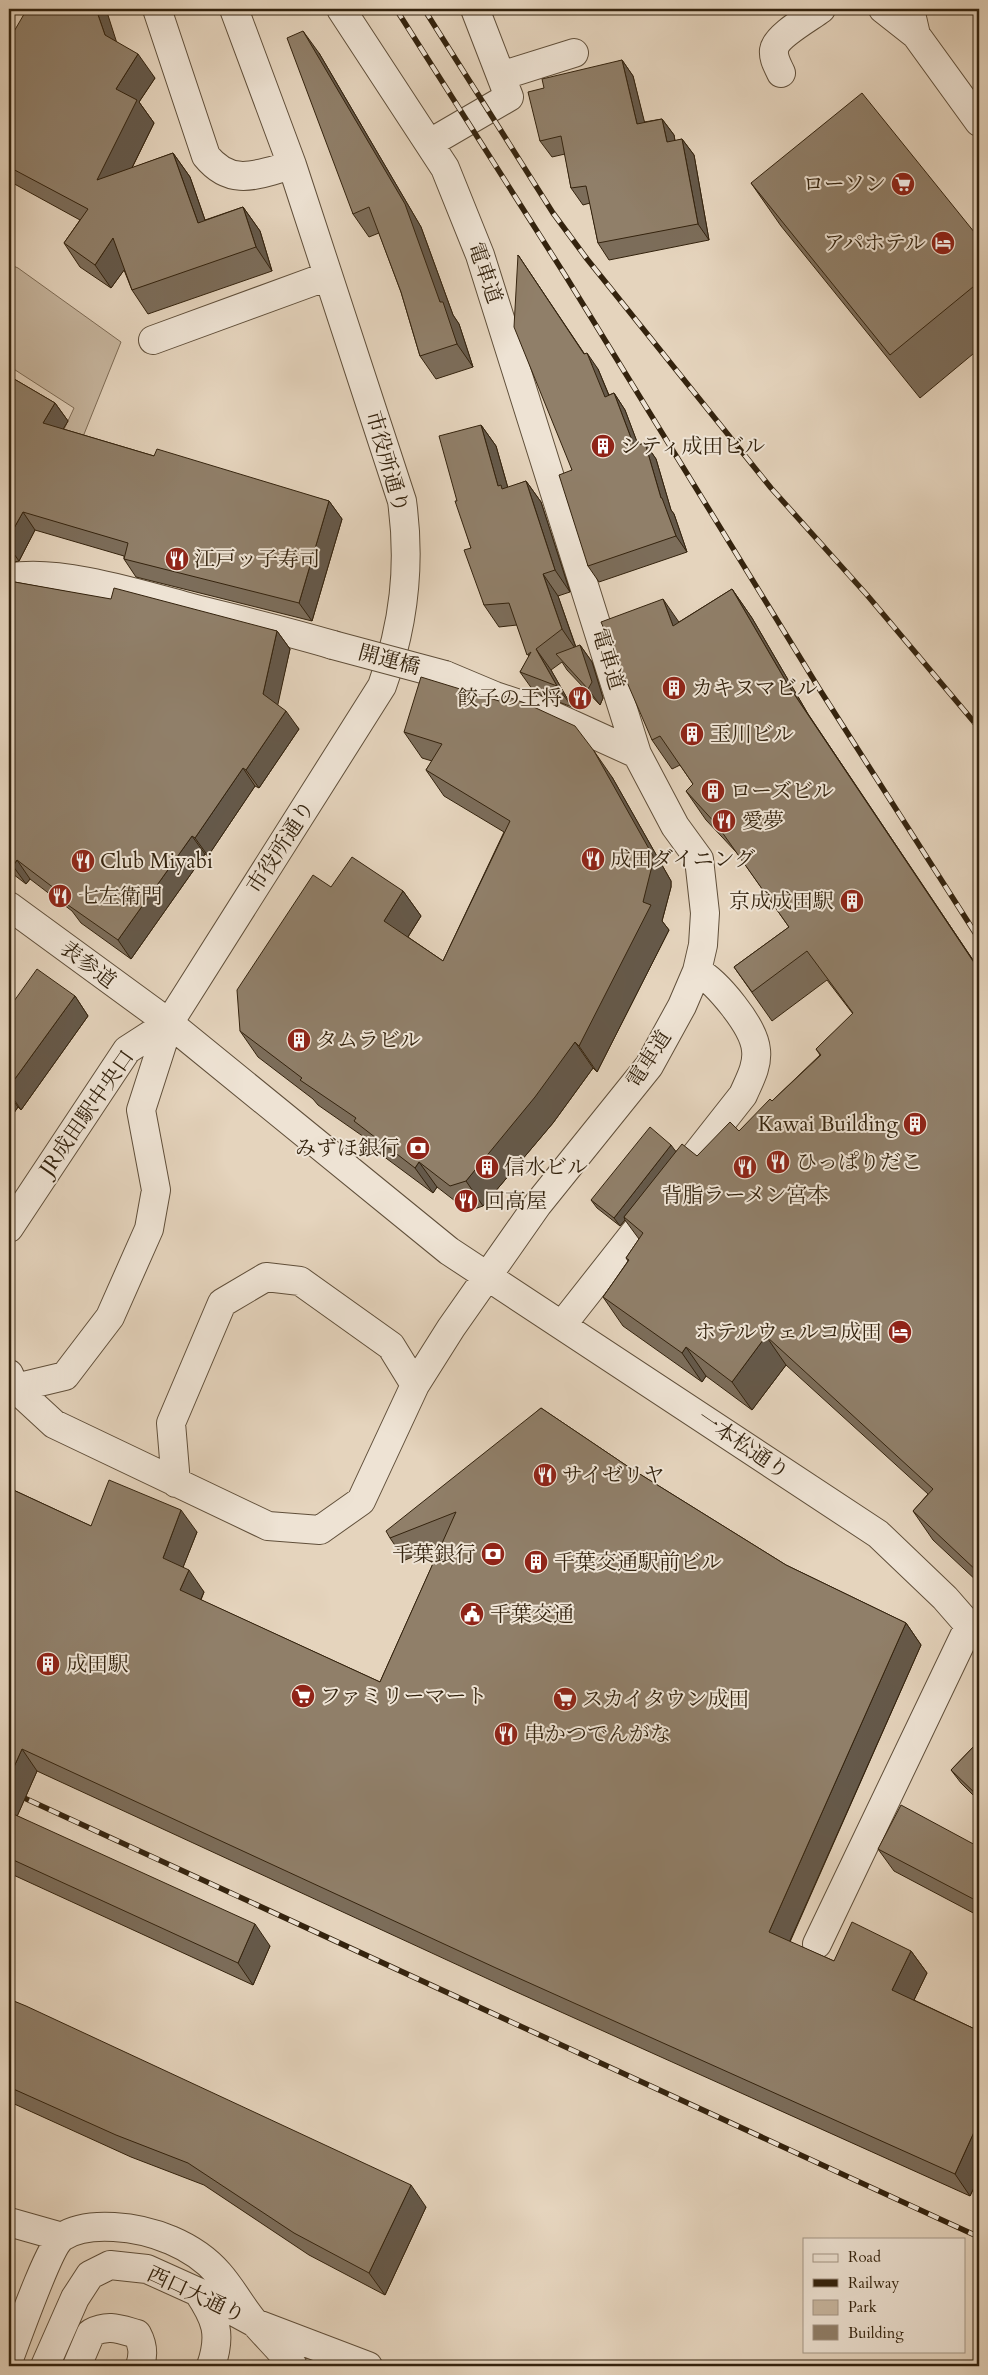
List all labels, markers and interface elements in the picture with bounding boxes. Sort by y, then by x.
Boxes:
place label: ローソン [803,170,886,199]
supermarket icon: ローソン [890,171,916,197]
place label: アパホテル [824,229,926,258]
hotel icon: アパホテル [930,230,956,256]
street label: 電車道 [461,238,509,308]
street label: 市役所通り [359,408,415,516]
place label: シティ成田ビル [620,432,765,461]
building icon: シティ成田ビル [590,433,616,459]
place label: 江戸ッ子寿司 [194,545,320,574]
restaurant icon: 江戸ッ子寿司 [164,546,190,572]
street label: 電車道 [585,625,631,693]
street label: 開運橋 [355,638,423,682]
place label: カキヌマビル [692,674,818,703]
building icon: カキヌマビル [661,675,687,701]
place label: 餃子の王将 [457,684,562,713]
restaurant icon: 餃子の王将 [567,685,593,711]
place label: 玉川ビル [710,720,794,749]
building icon: 玉川ビル [679,721,705,747]
place label: ローズビル [730,777,834,806]
building icon: ローズビル [700,778,726,804]
street label: 市役所通り [240,795,322,899]
place label: 愛夢 [742,807,784,836]
restaurant icon: 愛夢 [711,808,737,834]
place label: 成田ダイニング [610,845,755,874]
restaurant icon: 成田ダイニング [580,846,606,872]
place label: Club Miyabi [100,847,213,876]
restaurant icon: Club Miyabi [70,848,96,874]
place label: 七左衛門 [78,882,162,911]
restaurant icon: 七左衛門 [47,883,73,909]
place label: 京成成田駅 [729,887,834,916]
building icon: 京成成田駅 [839,888,865,914]
street label: 表参道 [54,934,122,996]
street label: 電車道 [620,1025,678,1093]
place label: タムラビル [316,1026,421,1055]
building icon: タムラビル [286,1027,312,1053]
street label: JR成田駅中央口 [31,1044,141,1184]
place label: Kawai Building [758,1110,898,1139]
building icon: Kawai Building [902,1111,928,1137]
place label: みずほ銀行 [295,1134,400,1163]
bank icon: みずほ銀行 [405,1135,431,1161]
place label: ひっぱりだこ [796,1148,922,1177]
restaurant icon: ひっぱりだこ [765,1149,791,1175]
place label: 信水ビル [504,1153,588,1182]
building icon: 信水ビル [474,1154,500,1180]
restaurant icon: 背脂ラーメン宮本 [732,1154,758,1180]
place label: 背脂ラーメン宮本 [662,1181,828,1210]
place label: 回高屋 [484,1187,547,1216]
restaurant icon: 回高屋 [453,1188,479,1214]
place label: ホテルウェルコ成田 [695,1318,882,1347]
hotel icon: ホテルウェルコ成田 [887,1319,913,1345]
street label: 一本松通り [691,1404,795,1486]
place label: サイゼリヤ [562,1461,664,1490]
restaurant icon: サイゼリヤ [532,1462,558,1488]
place label: 千葉銀行 [392,1540,476,1569]
bank icon: 千葉銀行 [480,1541,506,1567]
place label: 千葉交通駅前ビル [554,1548,722,1577]
building icon: 千葉交通駅前ビル [523,1549,549,1575]
place label: 千葉交通 [490,1600,574,1629]
public building icon: 千葉交通 [459,1601,485,1627]
place label: 成田駅 [66,1650,129,1679]
building icon: 成田駅 [35,1651,61,1677]
place label: ファミリーマート [320,1682,488,1711]
supermarket icon: ファミリーマート [290,1683,316,1709]
place label: スカイタウン成田 [582,1685,749,1714]
supermarket icon: スカイタウン成田 [552,1686,578,1712]
place label: 串かつでんがな [524,1720,671,1749]
restaurant icon: 串かつでんがな [493,1721,519,1747]
legend [803,2238,966,2352]
text: Road [848,2247,881,2267]
street label: 西口大通り [142,2260,250,2330]
text: Railway [848,2273,899,2293]
text: Park [848,2297,877,2317]
text: Building [848,2323,904,2343]

